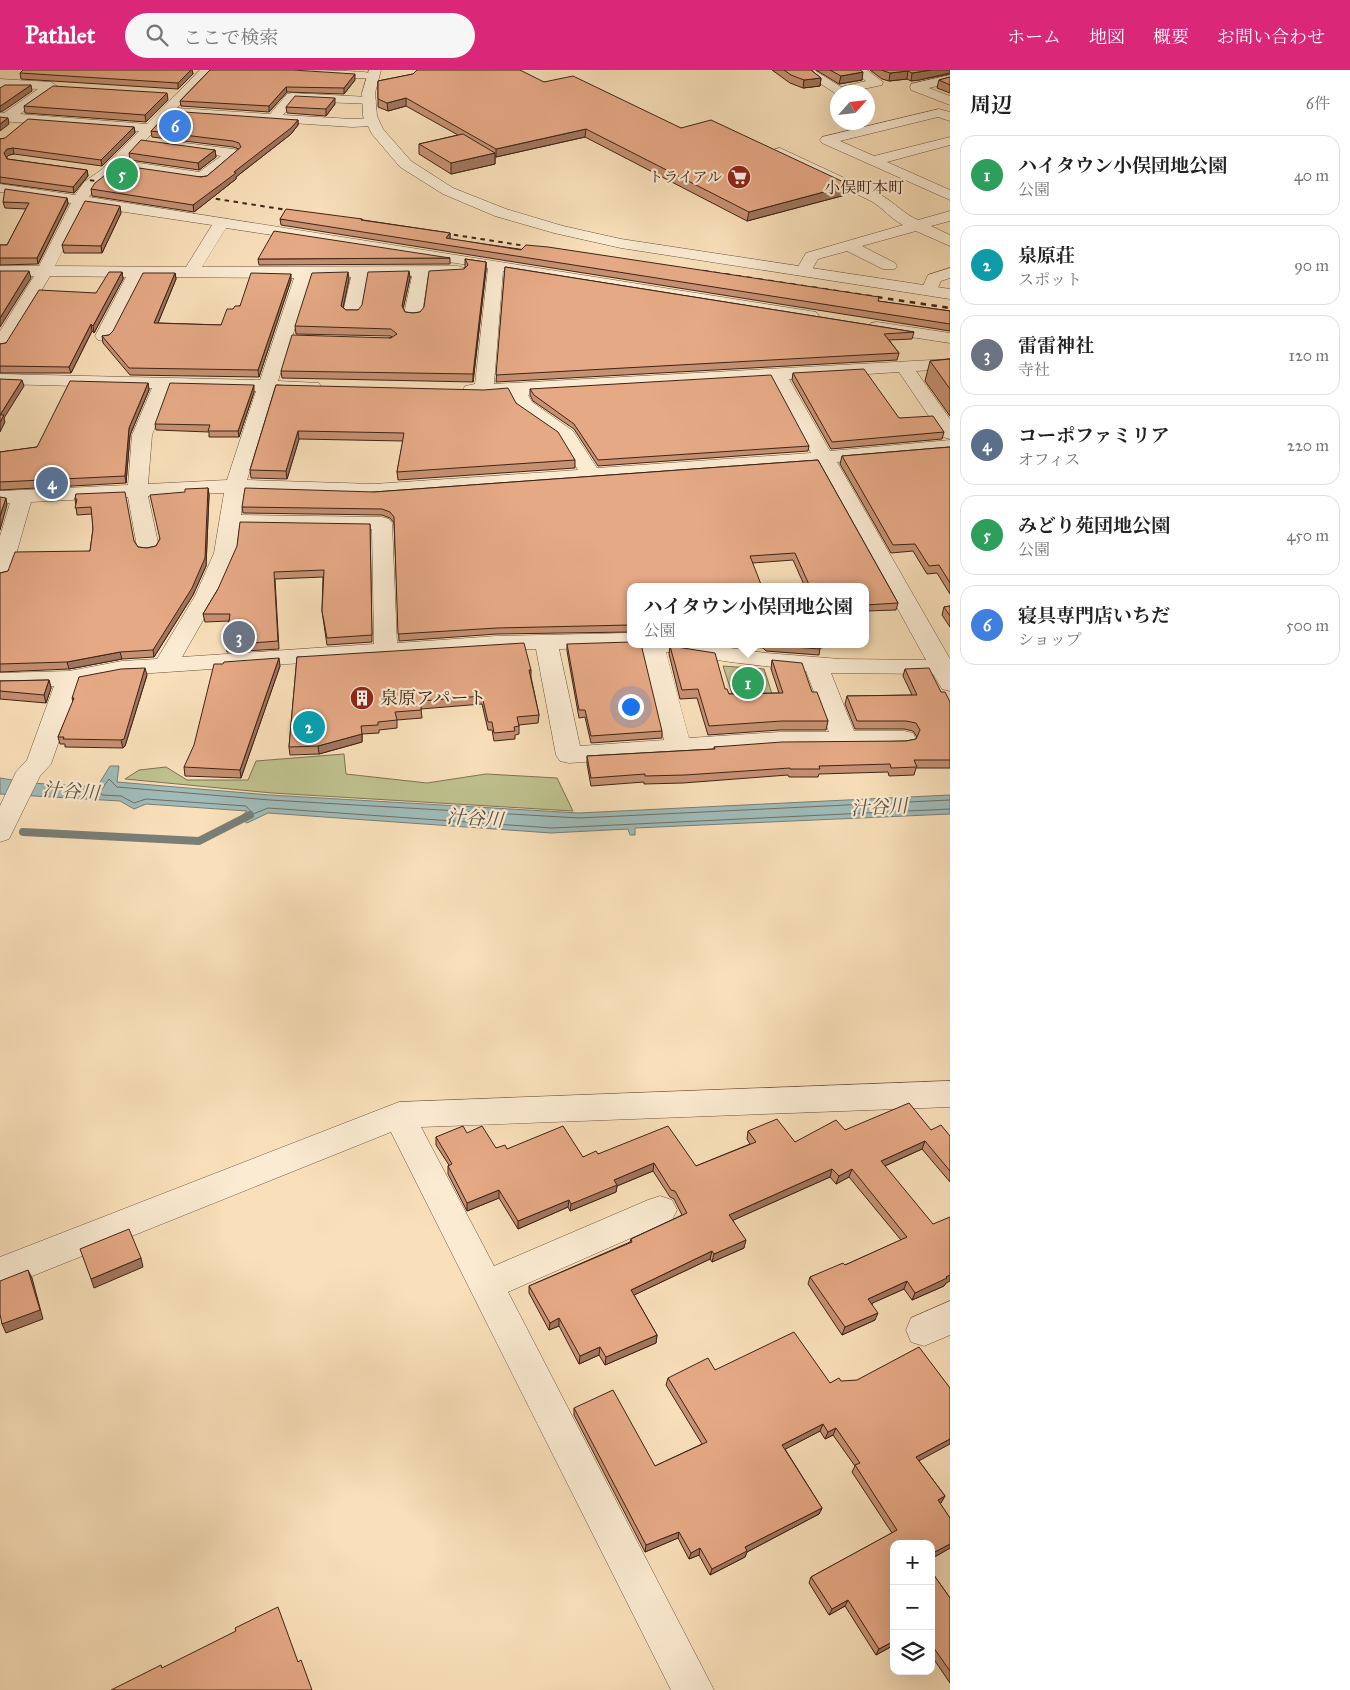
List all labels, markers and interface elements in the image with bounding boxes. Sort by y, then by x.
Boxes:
search box [125,13,475,58]
text: Pathlet [25,20,95,50]
icon: search [143,21,171,49]
text: ここで検索 [183,26,278,49]
text: ホーム [1007,26,1061,48]
text: 地図 [1089,26,1125,48]
text: 概要 [1153,26,1189,48]
text: お問い合わせ [1217,26,1325,48]
north arrow [830,85,875,130]
text: 周辺 [970,92,1012,118]
text: 6件 [1306,94,1330,113]
pin: 6 [159,107,191,145]
text: ハイタウン小俣団地公園 [1018,154,1227,177]
pin: 5 [106,155,138,193]
supermarket icon: トライアル [726,164,752,190]
text: 1 [984,166,990,185]
text: 40 m [1294,166,1329,185]
place label: トライアル [648,168,722,186]
district label: 小俣町本町 [824,178,904,197]
text: 公園 [1018,180,1050,199]
text: 泉原荘 [1018,244,1075,267]
text: 2 [983,256,991,275]
text: 90 m [1294,256,1329,275]
text: スポット [1018,270,1082,289]
text: 雷雷神社 [1018,334,1094,357]
text: 3 [984,346,990,365]
text: 120 m [1289,346,1329,365]
text: 寺社 [1018,360,1050,379]
text: コーポファミリア [1018,424,1170,447]
text: 4 [983,436,991,455]
text: 220 m [1287,436,1329,455]
text: オフィス [1018,450,1080,469]
pin: 4 [36,464,68,502]
text: みどり苑団地公園 [1018,514,1170,537]
text: 5 [983,526,991,545]
text: 450 m [1286,526,1329,545]
text: 公園 [1018,540,1050,559]
popup [627,583,869,648]
text: ハイタウン小俣団地公園 [643,595,853,618]
text: 寝具専門店いちだ [1018,604,1170,627]
text: 6 [983,616,991,635]
text: 500 m [1286,616,1329,635]
pin: 3 [223,618,255,656]
text: 公園 [643,621,676,640]
text: ショップ [1018,630,1082,649]
pin: 1 [732,664,764,702]
building icon: 泉原アパート [349,685,375,711]
place label: 泉原アパート [380,687,487,709]
your location [618,694,644,720]
pin: 2 [293,708,325,746]
water label: 汁谷川 [42,778,102,805]
water label: 汁谷川 [850,794,910,820]
water label: 汁谷川 [446,805,506,832]
map controls [890,1540,935,1675]
button: + [890,1540,935,1585]
button: − [890,1585,935,1630]
button: layers [890,1630,935,1675]

